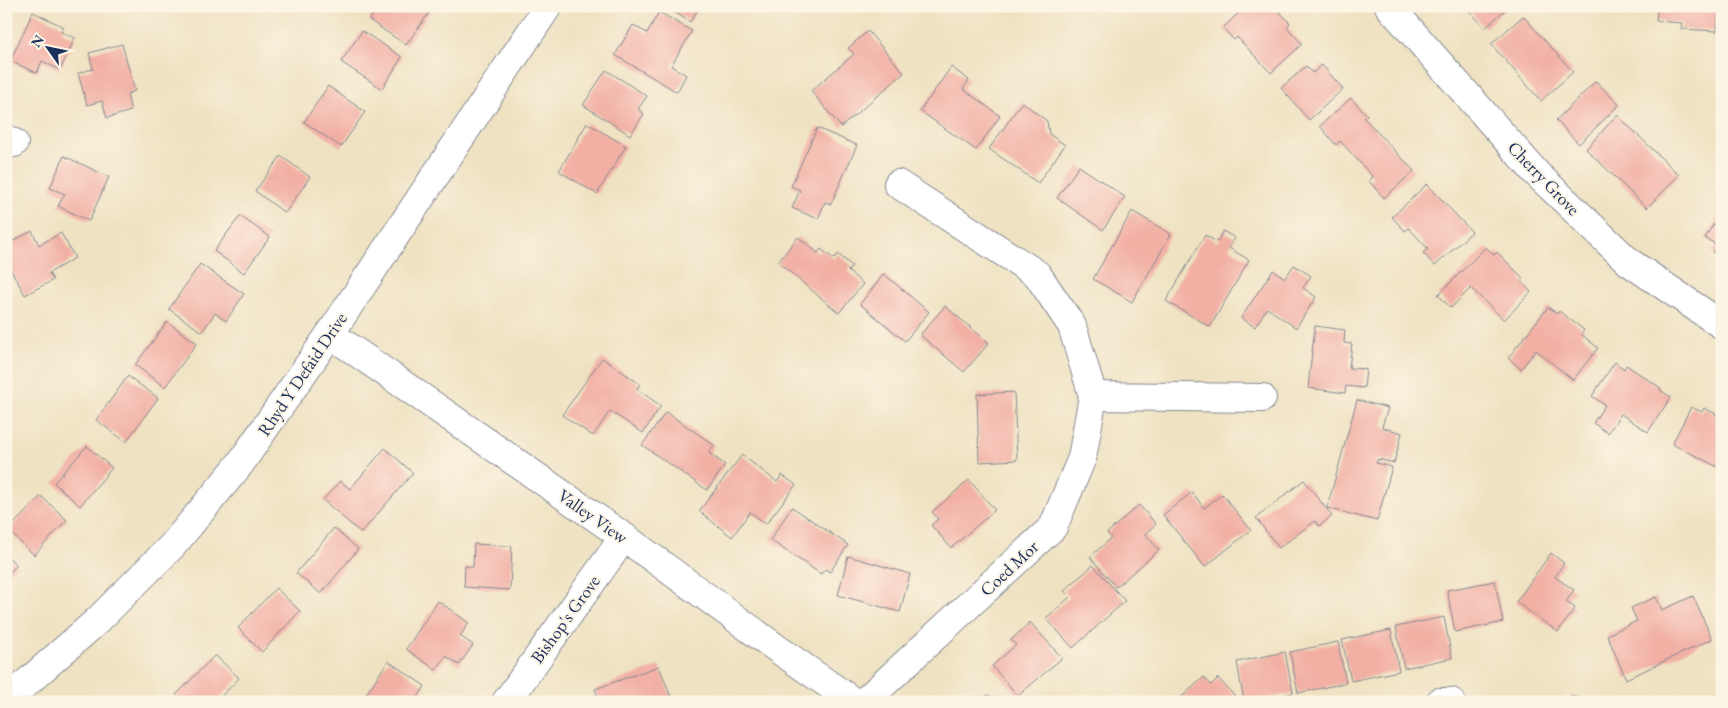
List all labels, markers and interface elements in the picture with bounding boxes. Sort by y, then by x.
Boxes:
north arrow [22,22,72,72]
text: N [26,31,48,51]
street label: Cherry Grove [1503,136,1585,220]
street label: Rhyd Y Defaid Drive [252,308,352,440]
street label: Valley View [554,484,633,549]
street label: Coed Mor [975,535,1043,601]
street label: Bishop's Grove [525,570,605,668]

